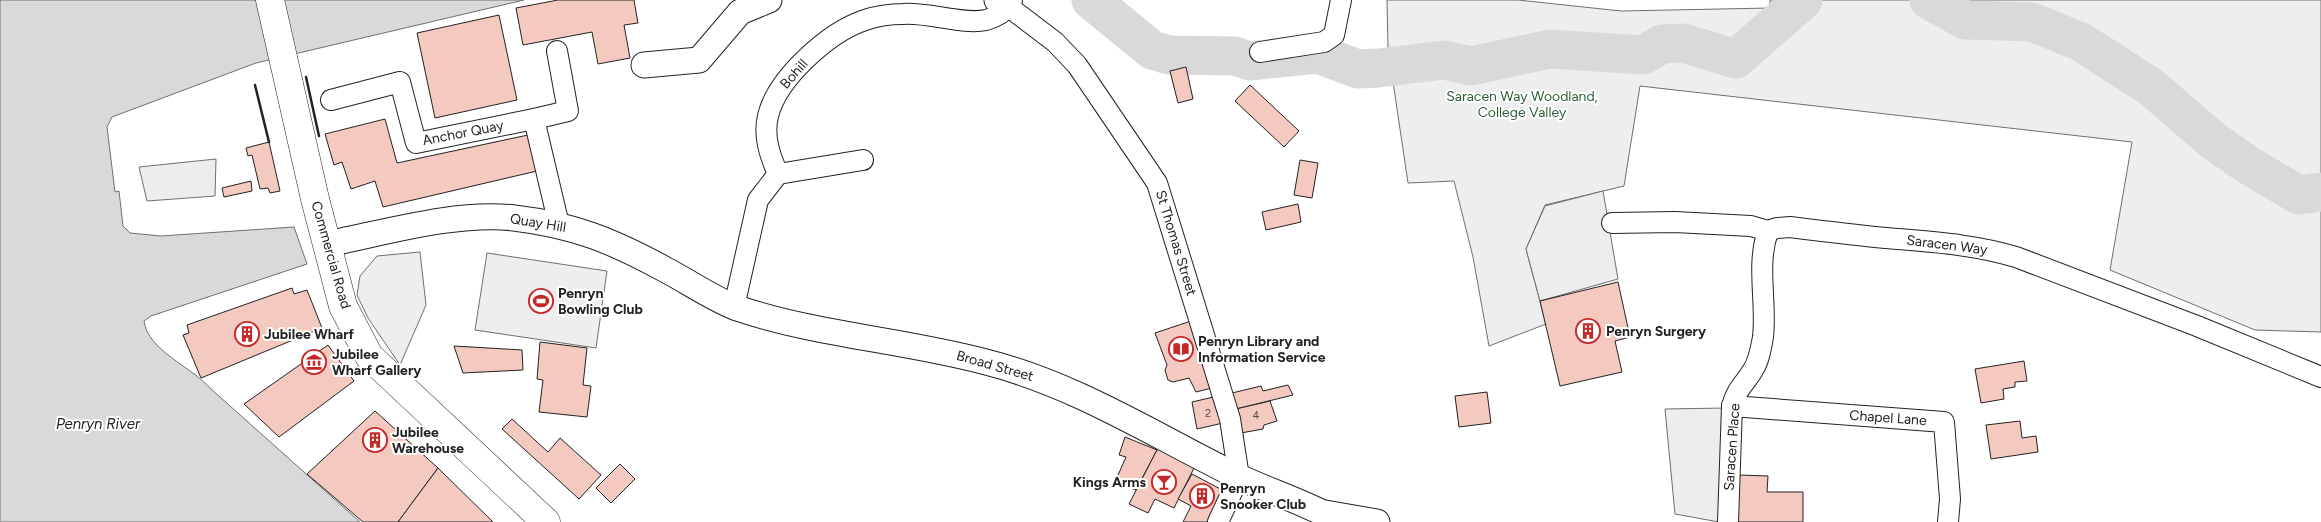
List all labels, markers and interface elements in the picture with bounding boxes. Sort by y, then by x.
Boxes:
street label: Bohill [776,56,812,92]
park label: Saracen Way Woodland, College Valley [1446,88,1598,121]
street label: Anchor Quay [421,117,506,149]
street label: St Thomas Street [1152,188,1200,298]
street label: Commercial Road [308,199,354,311]
street label: Quay Hill [509,210,567,236]
street label: Saracen Way [1906,232,1989,258]
place label: Penryn Bowling Club [558,285,643,318]
sports icon: Penryn Bowling Club [528,288,554,314]
building icon: Penryn Surgery [1575,318,1601,344]
building icon: Jubilee Wharf [234,321,260,347]
place label: Penryn Surgery [1606,323,1707,340]
place label: Jubilee Wharf [264,326,355,343]
place label: Penryn Library and Information Service [1198,333,1326,366]
library icon: Penryn Library and Information Service [1168,336,1194,362]
place label: Jubilee Wharf Gallery [332,346,422,379]
street label: Broad Street [954,347,1036,385]
museum icon: Jubilee Wharf Gallery [301,349,327,375]
street label: Saracen Place [1720,402,1744,491]
house number: 2 [1205,407,1211,420]
street label: Chapel Lane [1849,407,1928,429]
house number: 4 [1253,409,1260,422]
water label: Penryn River [56,415,141,433]
place label: Jubilee Warehouse [392,424,464,457]
building icon: Jubilee Warehouse [362,427,388,453]
bar icon: Kings Arms [1151,469,1177,495]
place label: Kings Arms [1073,474,1146,491]
place label: Penryn Snooker Club [1220,480,1306,513]
building icon: Penryn Snooker Club [1189,483,1215,509]

